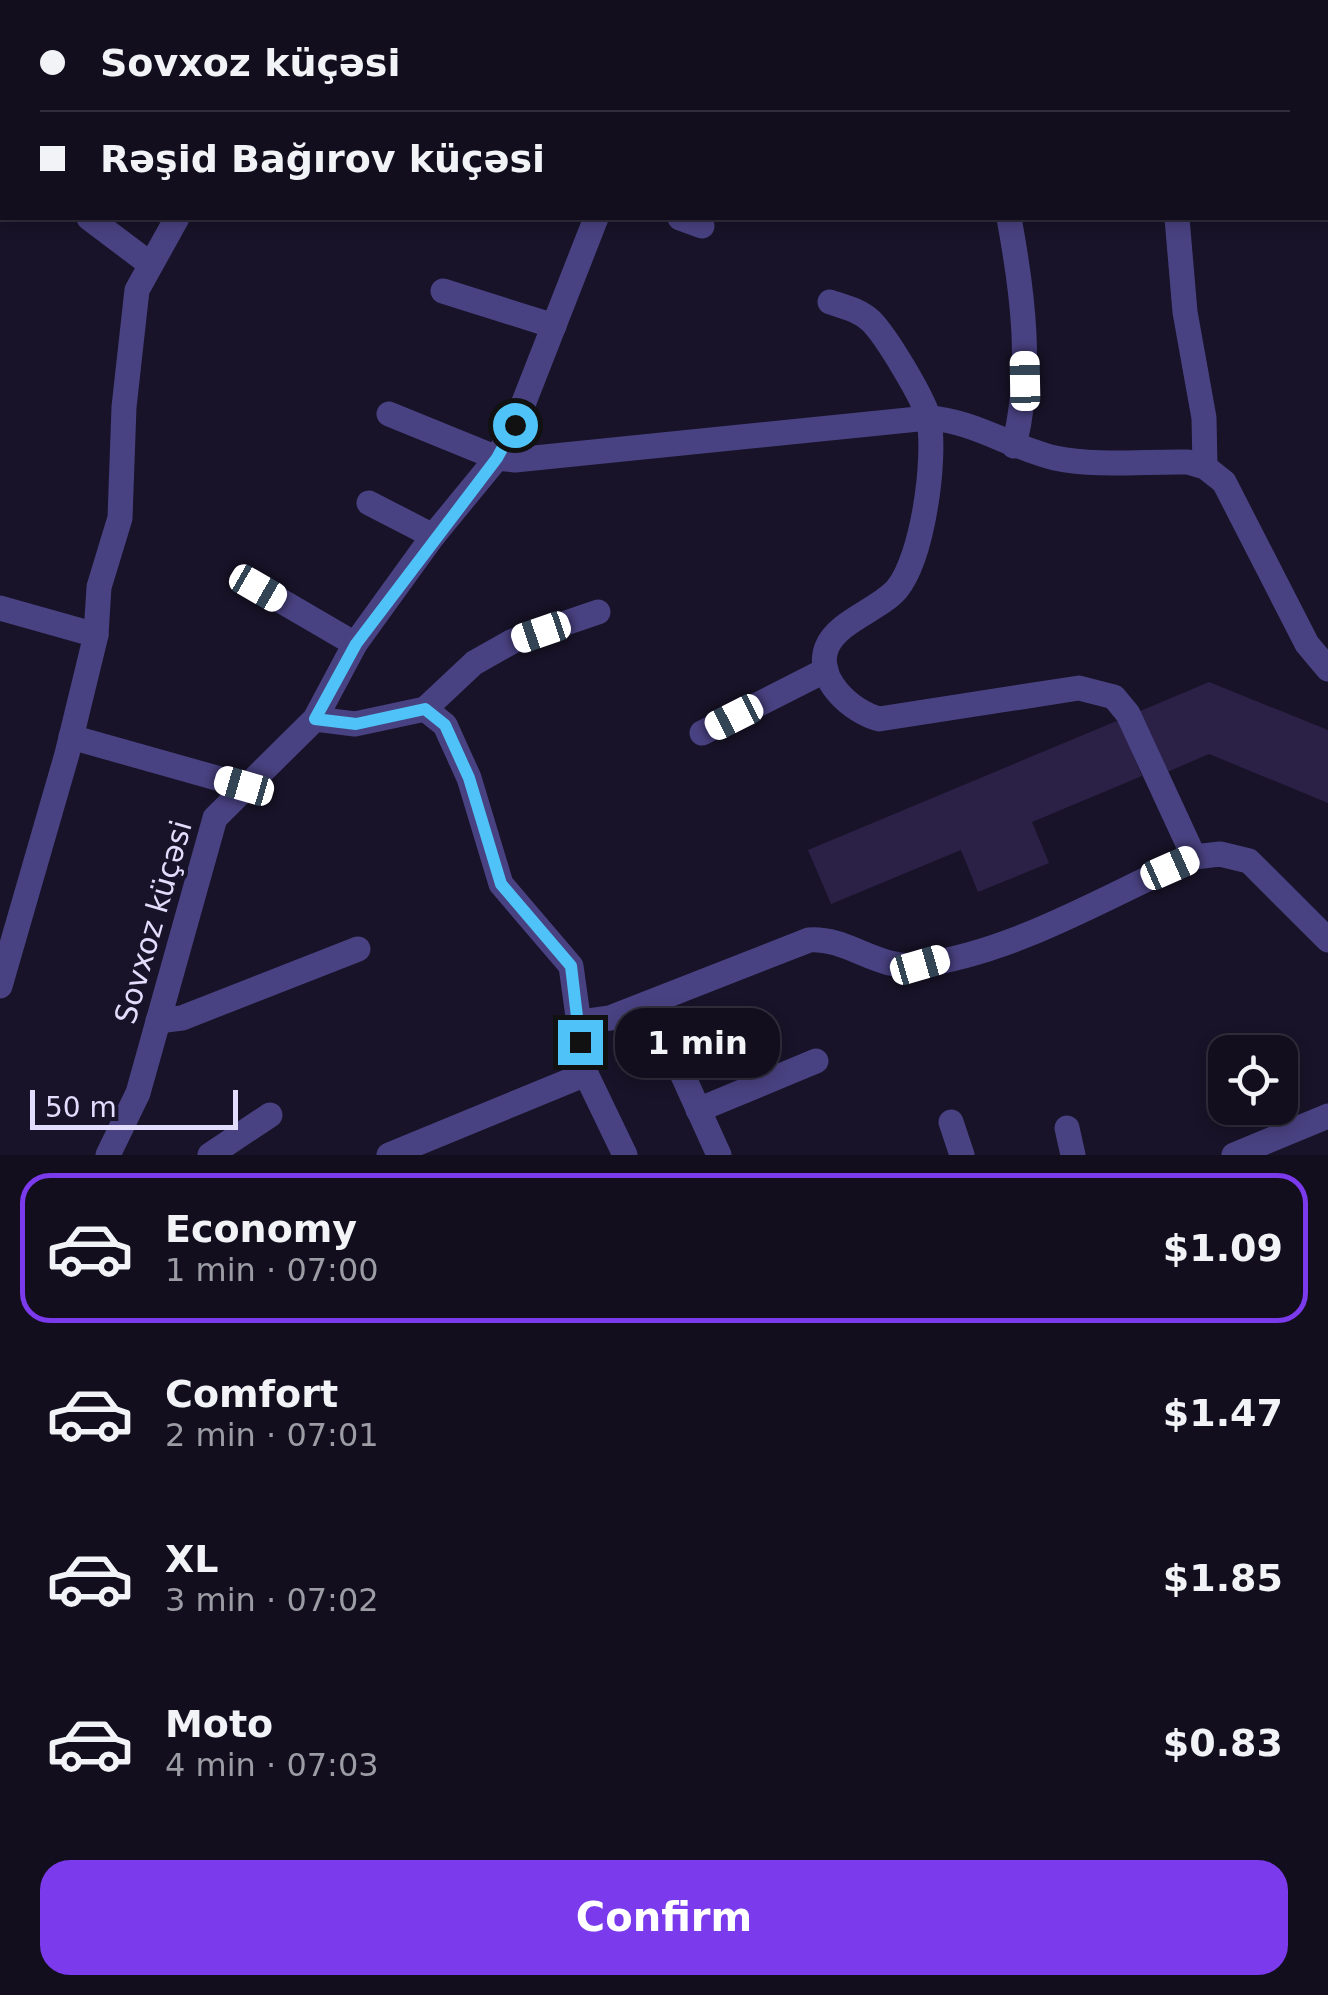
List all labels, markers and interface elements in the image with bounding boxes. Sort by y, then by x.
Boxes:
text: Sovxoz küçəsi [100,41,400,85]
text: Rəşid Bağırov küçəsi [100,137,545,181]
car [1009,351,1041,411]
route start [493,403,538,448]
car [225,560,291,616]
car [508,608,574,656]
car [700,690,768,744]
car [211,763,277,809]
street label: Sovxoz küçəsi [107,816,199,1028]
car [1136,842,1204,894]
car [887,942,953,988]
callout: 1 min [615,1007,780,1077]
route end [558,1020,603,1065]
text: 1 min [647,1024,748,1062]
map controls [1208,1035,1298,1125]
button: locate [1208,1035,1298,1125]
scale bar [30,1085,238,1130]
text: 50 m [45,1091,117,1124]
icon: car [45,1203,135,1293]
text: Economy [165,1207,357,1251]
text: $1.09 [1163,1226,1283,1270]
text: 1 min · 07:00 [165,1251,379,1289]
icon: car [45,1368,135,1458]
text: Comfort [165,1372,338,1416]
text: $1.47 [1163,1391,1283,1435]
text: 2 min · 07:01 [165,1416,379,1454]
icon: car [45,1533,135,1623]
text: XL [165,1537,219,1581]
text: $1.85 [1163,1556,1283,1600]
text: 3 min · 07:02 [165,1581,379,1619]
icon: car [45,1698,135,1788]
text: Moto [165,1702,273,1746]
text: $0.83 [1163,1721,1283,1765]
text: 4 min · 07:03 [165,1746,379,1784]
button: Confirm [40,1860,1288,1975]

